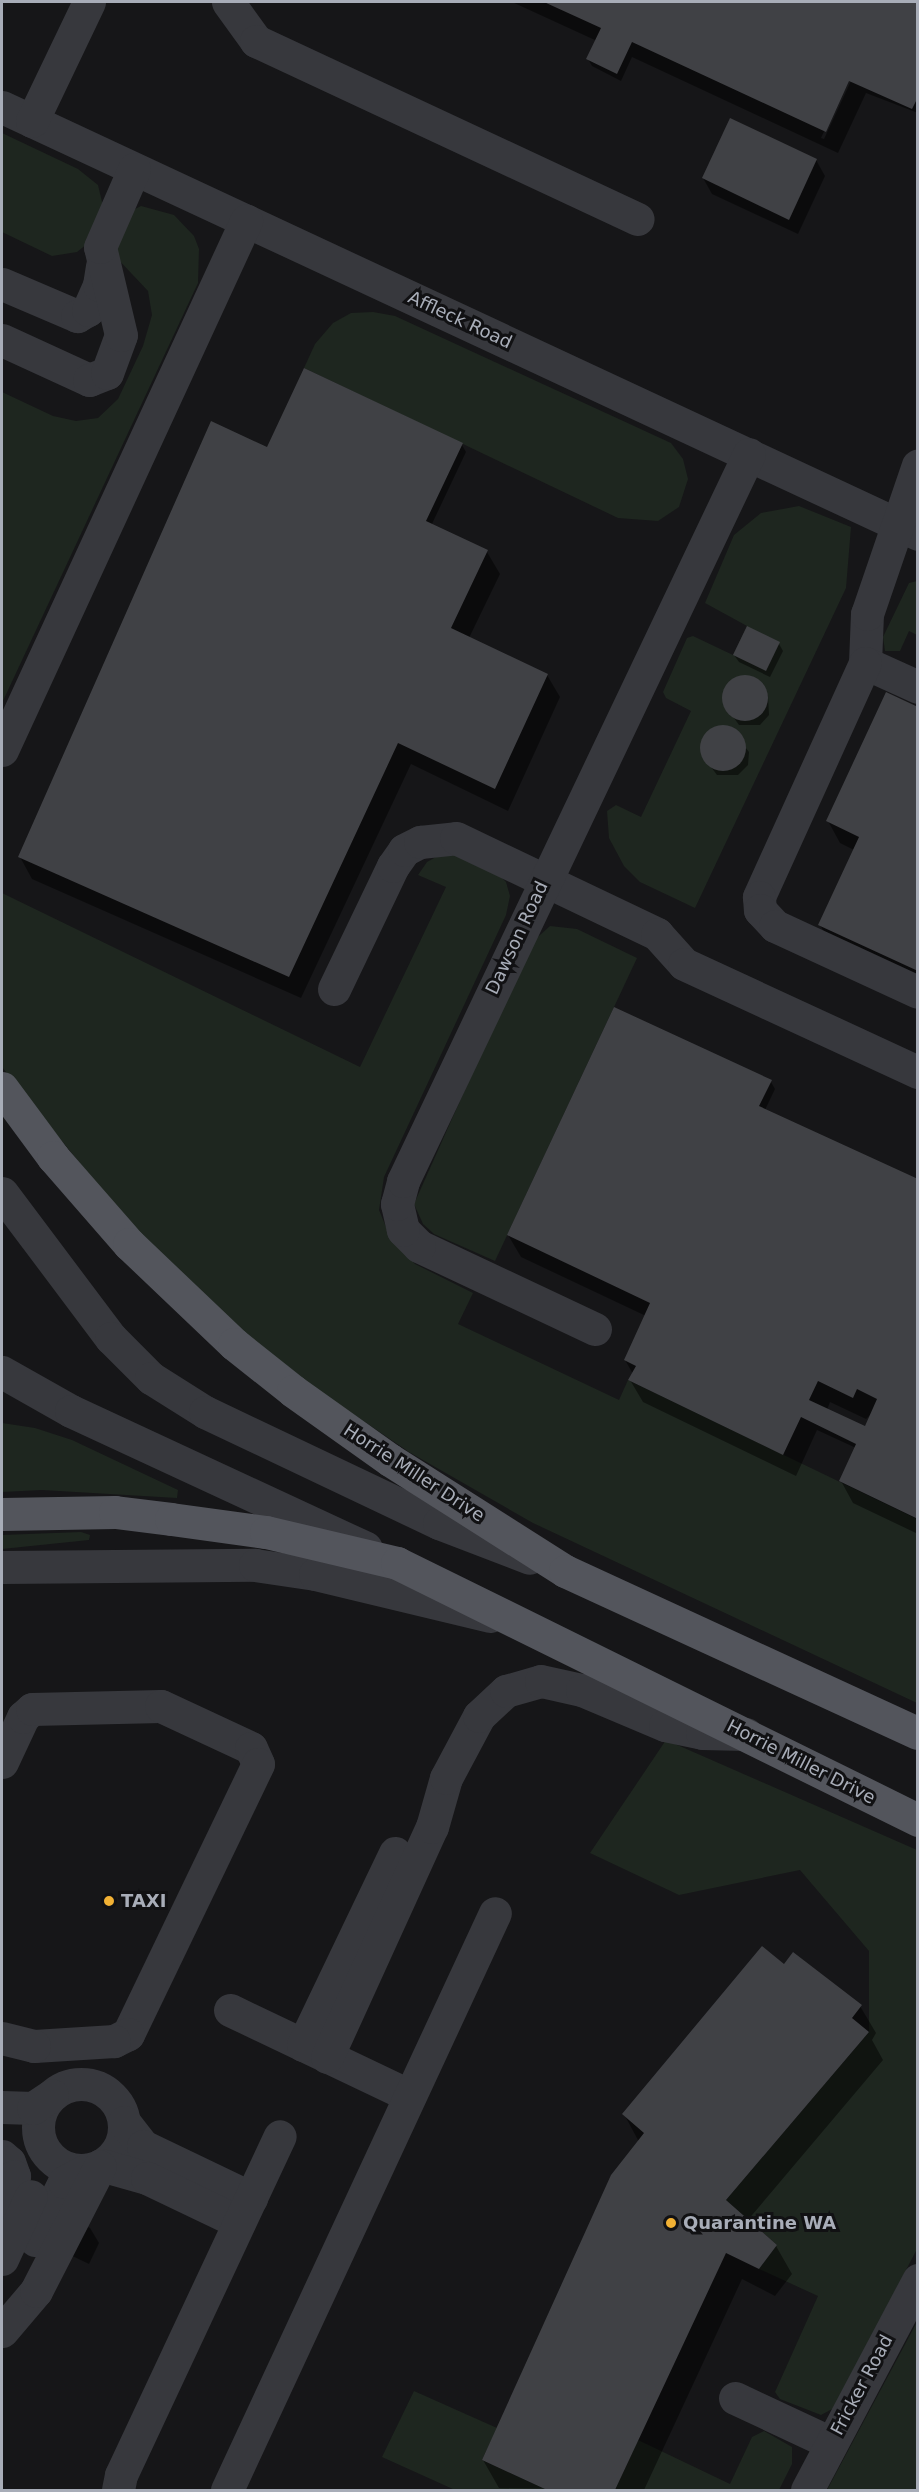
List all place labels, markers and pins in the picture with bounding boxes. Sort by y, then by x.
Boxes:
place label: TAXI [121,1890,166,1912]
marker: TAXI [102,1894,116,1908]
place label: Quarantine WA [683,2212,836,2234]
marker: Quarantine WA [664,2216,678,2230]

